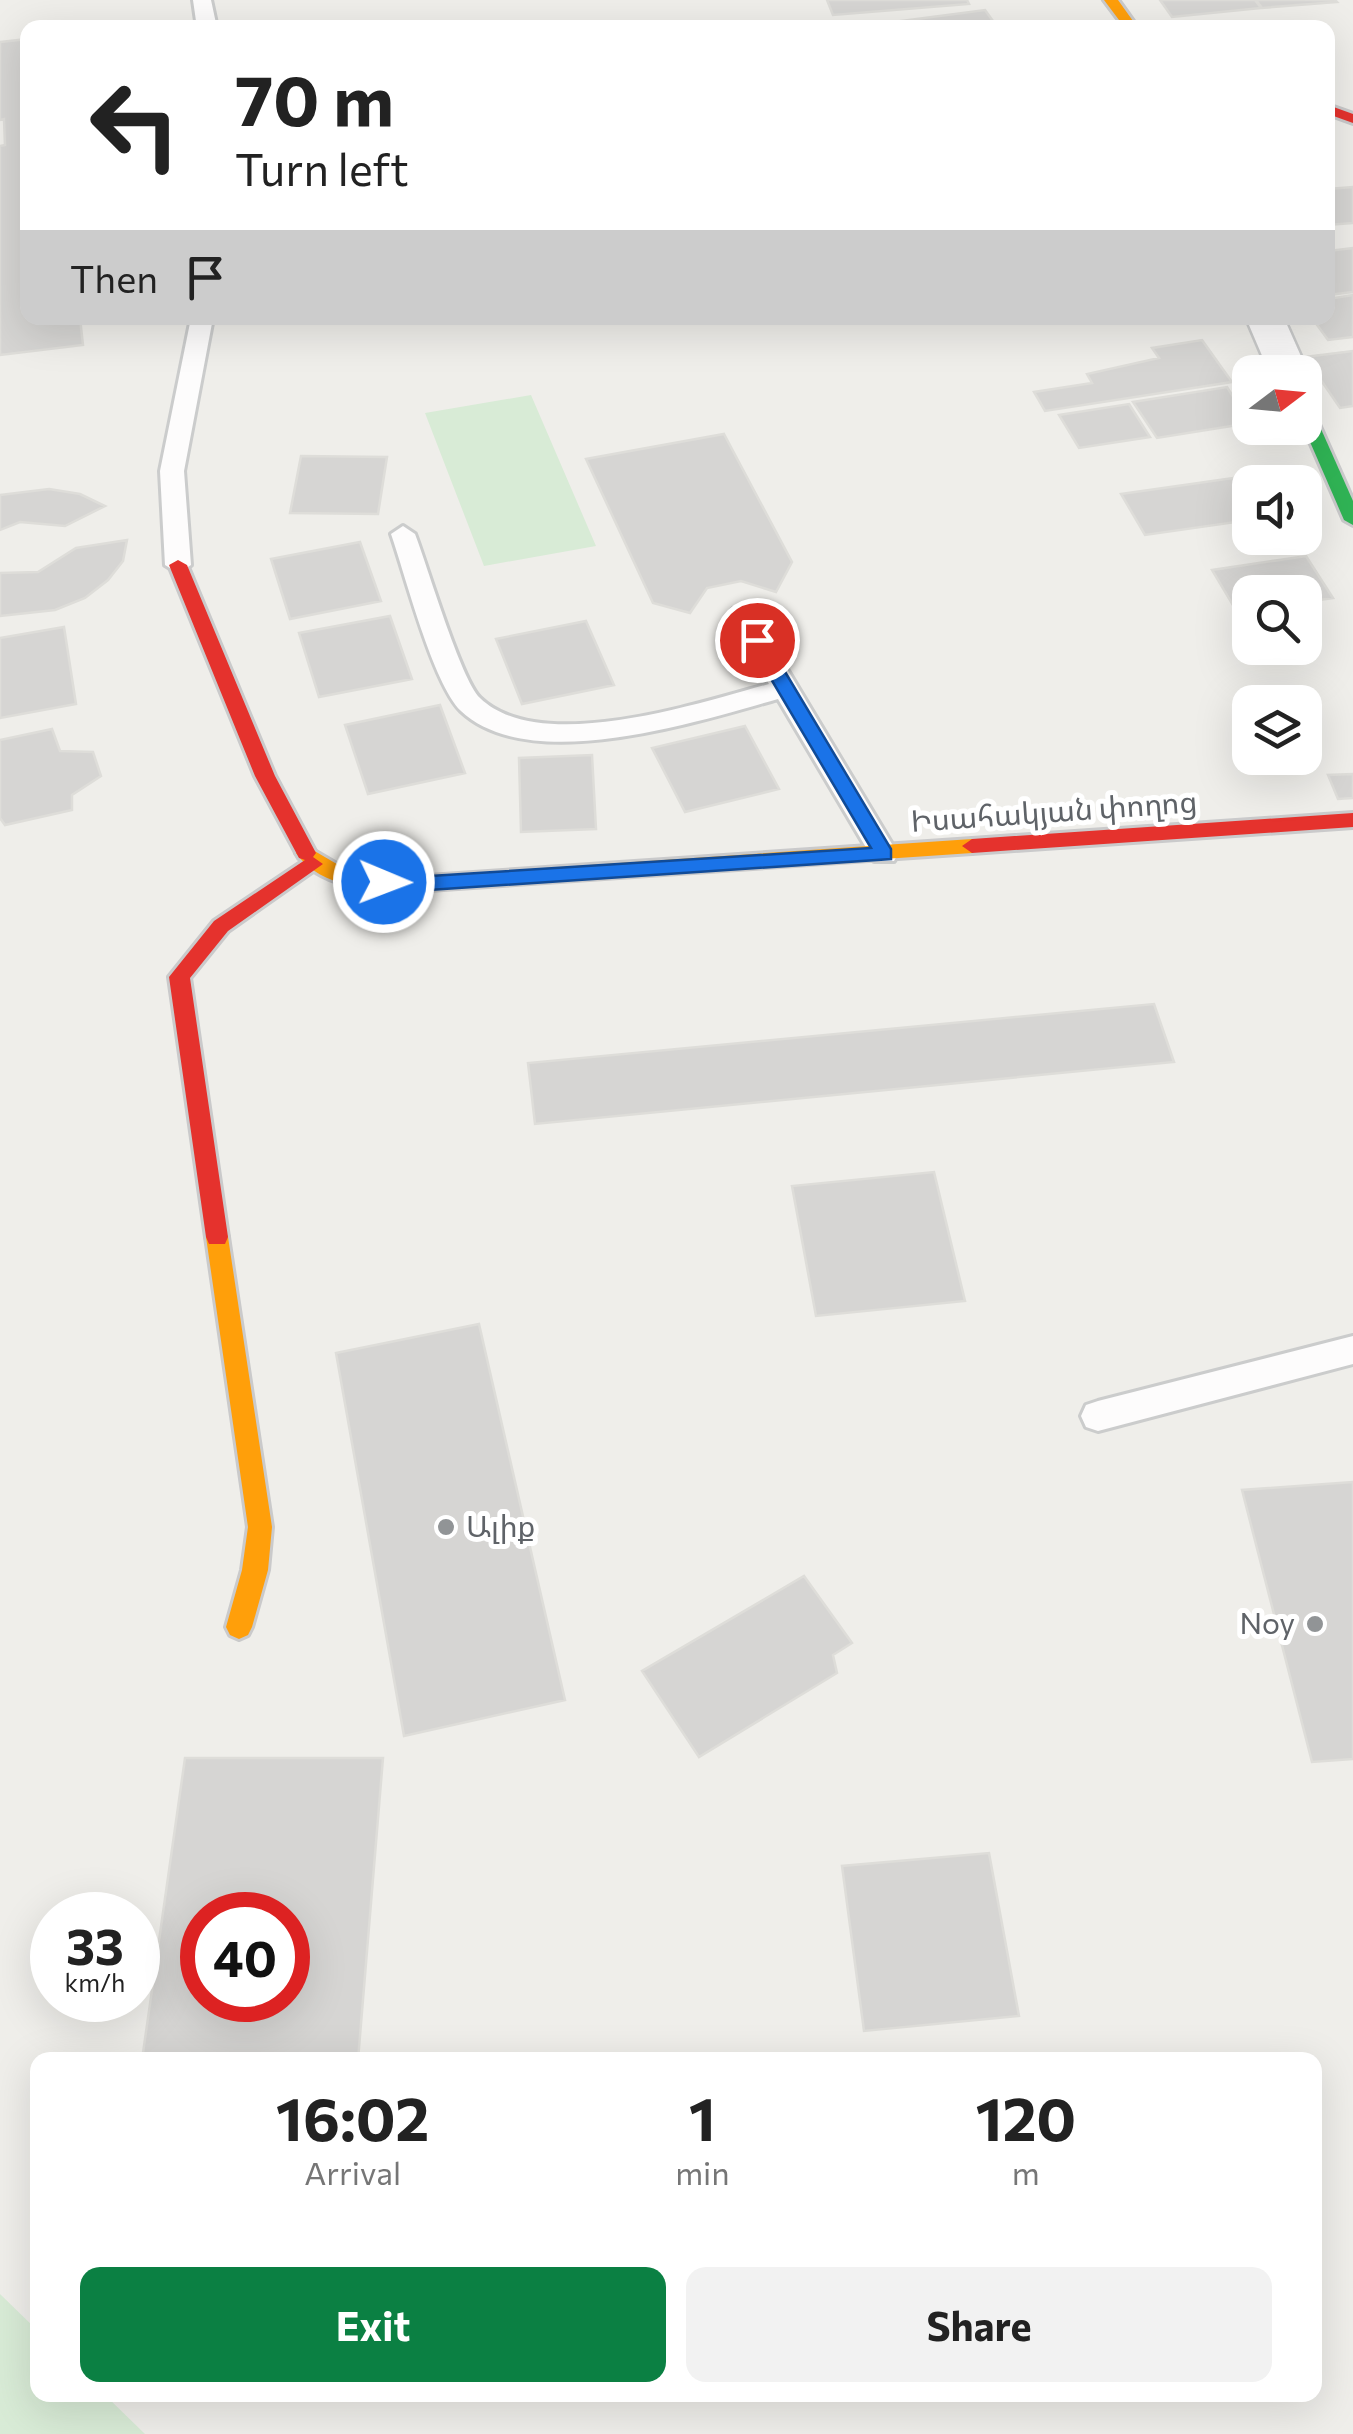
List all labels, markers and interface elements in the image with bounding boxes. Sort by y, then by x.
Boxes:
text: 70 m [235,55,394,140]
icon: left [70,60,200,190]
text: Turn left [235,140,409,195]
icon: arrive [178,250,233,305]
text: Then [70,254,158,301]
north arrow [1232,355,1322,445]
map controls [1232,355,1322,775]
button: sound [1232,465,1322,555]
button: search [1232,575,1322,665]
pin [715,598,800,683]
icon: arrive [730,613,785,668]
button: layers [1232,685,1322,775]
street label: Իսահակյան փողոց [909,781,1198,839]
position arrow [332,830,436,934]
place label: Ալիք [466,1506,535,1544]
marker: Ալիք [435,1516,457,1538]
place label: Noy [1239,1603,1295,1640]
marker: Noy [1304,1613,1326,1635]
speed limit sign: 40 [180,1892,310,2022]
text: 33 [66,1914,124,1975]
text: km/h [65,1967,125,1997]
text: 16:02 [276,2080,429,2153]
text: 1 [689,2080,716,2153]
text: 120 [975,2080,1076,2153]
text: Arrival [304,2152,401,2192]
text: min [675,2152,730,2192]
text: m [1012,2152,1040,2192]
button: Exit [80,2267,666,2382]
button: Share [686,2267,1272,2382]

